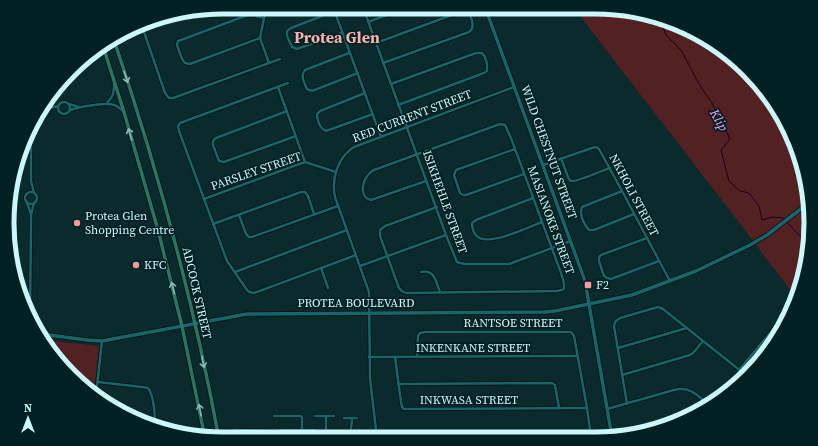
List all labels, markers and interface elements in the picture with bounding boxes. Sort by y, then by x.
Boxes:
district label: Protea Glen [294,26,380,48]
one-way arrow [123,70,131,82]
street label: WILD CHESTNUT STREET [517,83,581,222]
street label: RED CURRENT STREET [350,86,475,146]
water label: Klip [706,105,732,134]
one-way arrow [126,128,133,141]
street label: PARSLEY STREET [209,148,304,194]
street label: ISIKHEHLE STREET [419,148,471,257]
street label: NKHOLI STREET [606,151,663,240]
street label: MASIANOKE STREET [524,163,578,277]
place label: Protea Glen Shopping Centre [85,208,174,238]
marker: Protea Glen Shopping Centre [72,218,82,228]
street label: ADCOCK STREET [179,245,216,341]
place label: KFC [144,257,167,273]
marker: KFC [131,260,141,270]
place label: F2 [596,277,609,293]
marker: F2 [583,280,593,290]
one-way arrow [168,282,176,295]
street label: PROTEA BOULEVARD [297,295,415,311]
street label: RANTSOE STREET [463,315,563,331]
street label: INKENKANE STREET [416,340,531,356]
one-way arrow [199,355,207,368]
street label: INKWASA STREET [420,392,519,408]
north arrow [8,398,48,438]
text: N [24,401,32,416]
one-way arrow [196,404,204,417]

